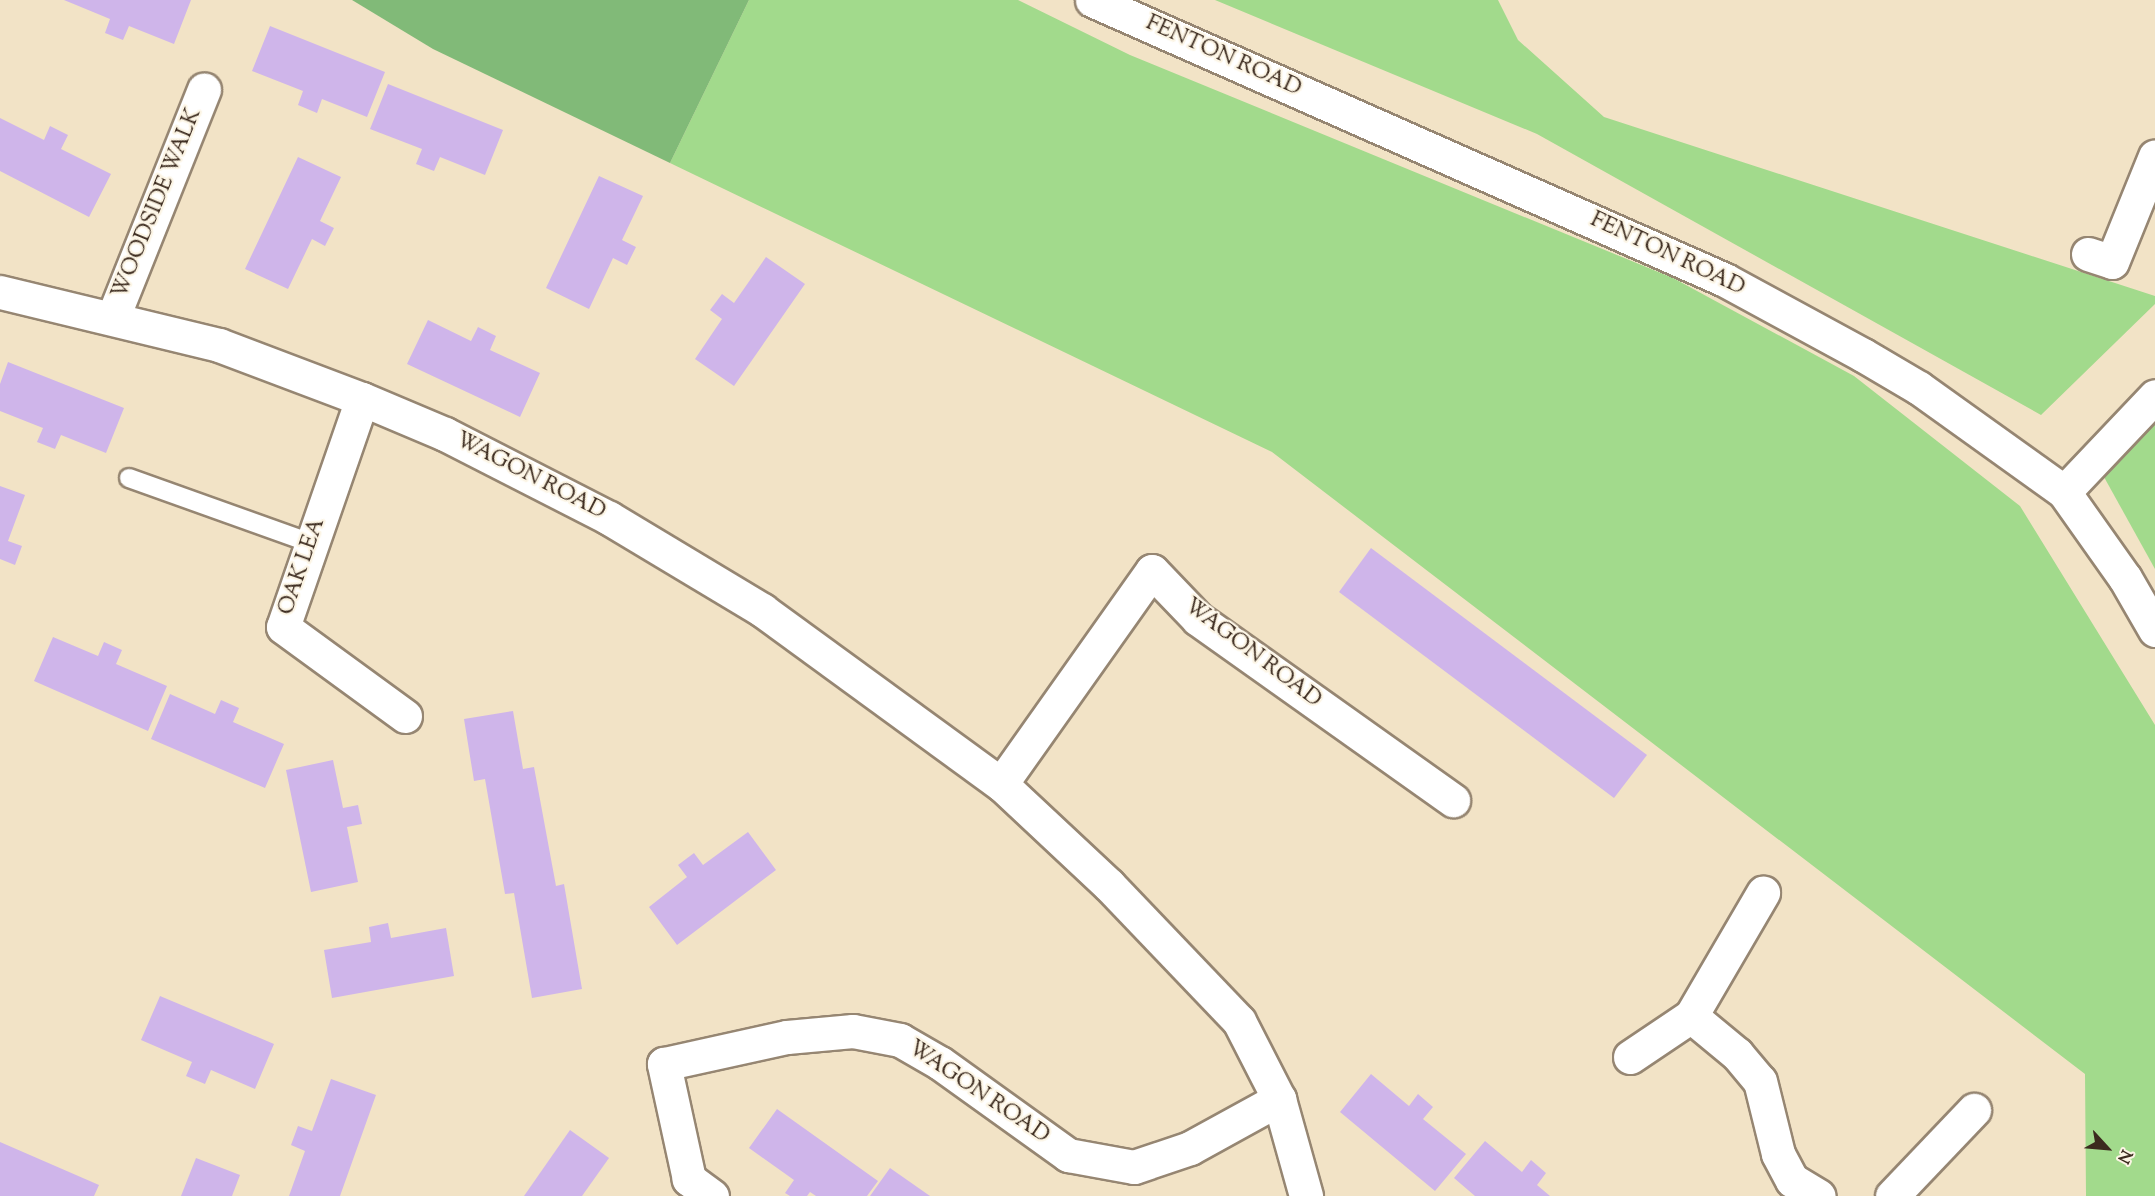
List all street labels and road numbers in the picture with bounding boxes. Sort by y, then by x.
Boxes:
street label: FENTON ROAD [1141,11,1305,103]
street label: WOODSIDE WALK [108,105,208,303]
street label: FENTON ROAD [1586,208,1748,302]
street label: WAGON ROAD [451,428,609,526]
street label: OAK LEA [274,515,332,619]
street label: WAGON ROAD [1178,594,1326,714]
street label: WAGON ROAD [902,1036,1054,1150]

